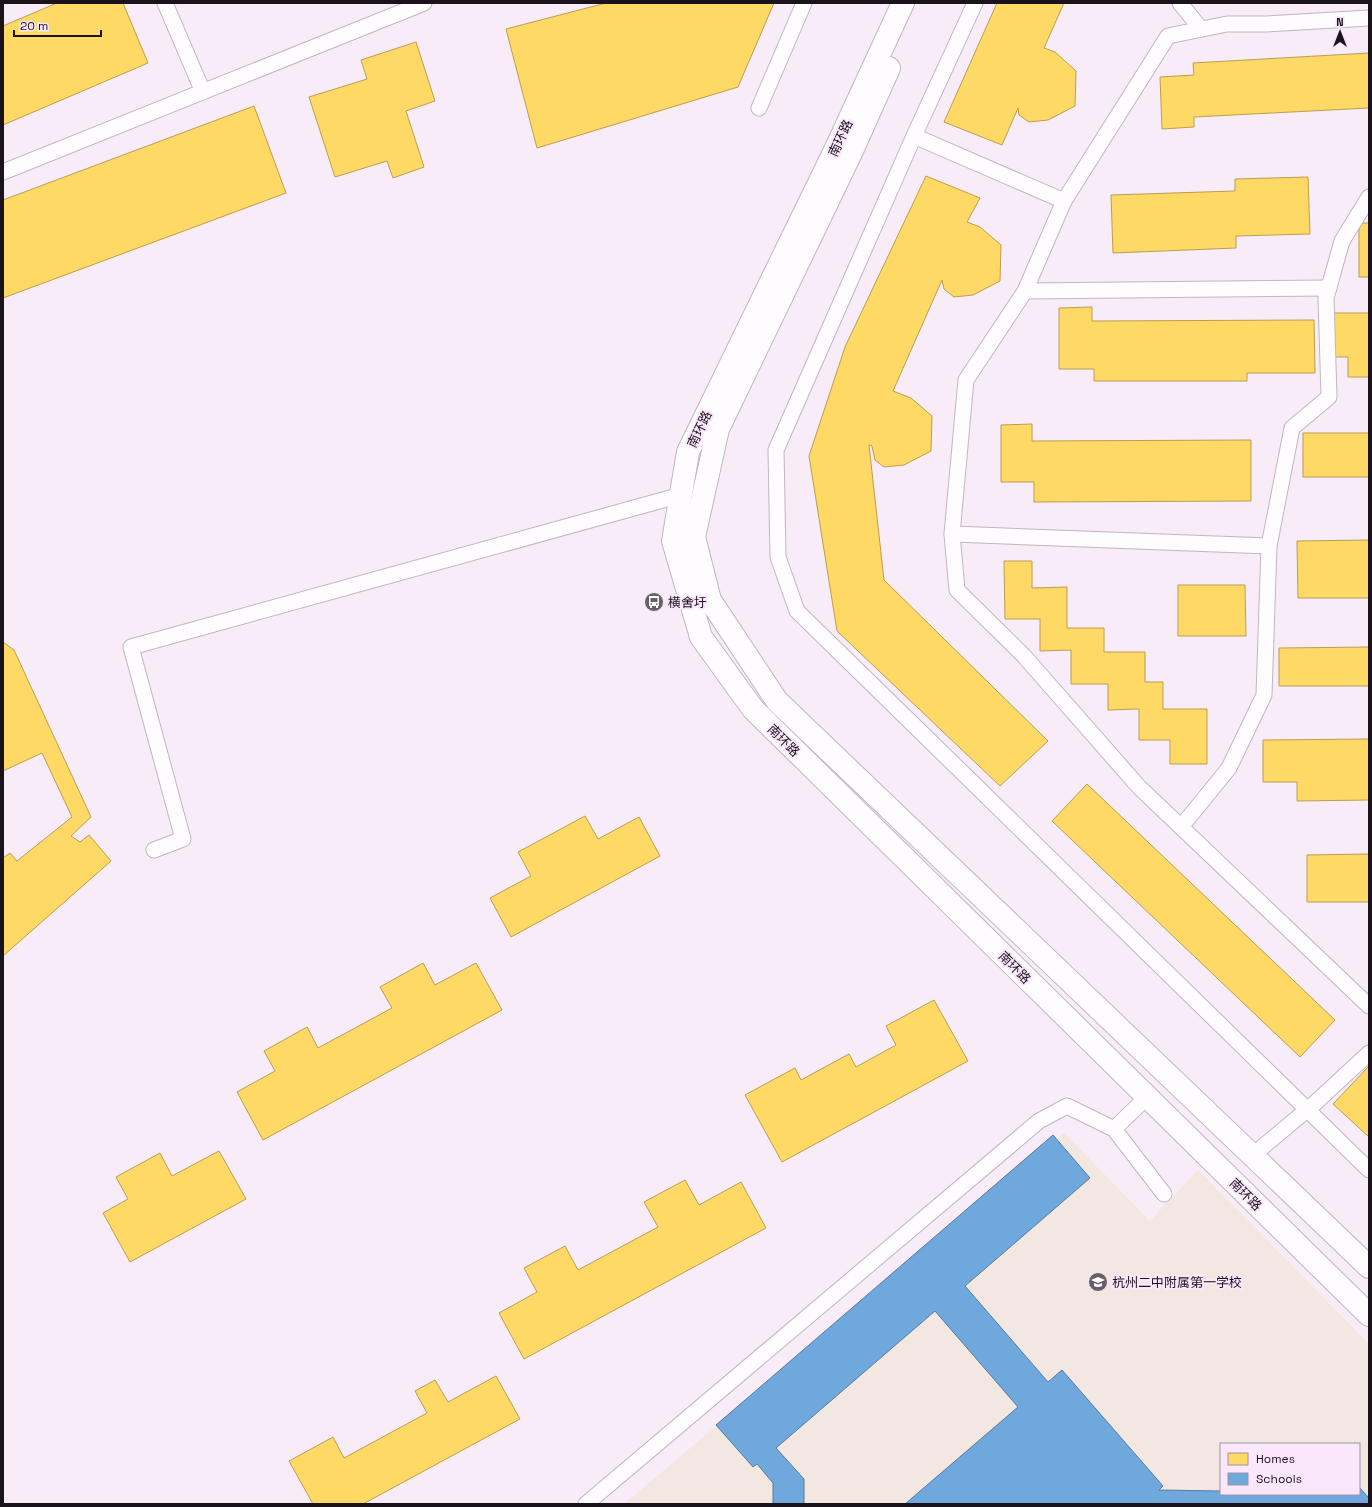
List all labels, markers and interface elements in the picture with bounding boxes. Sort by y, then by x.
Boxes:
scale bar [14,12,101,38]
north arrow [1320,12,1360,52]
text: N [1336,15,1344,29]
text: 20 m [20,18,48,34]
street label: 南环路 [825,117,856,159]
street label: 南环路 [683,408,716,450]
bus stop icon: 横舍圩 [643,591,665,613]
place label: 横舍圩 [668,594,707,611]
street label: 南环路 [764,721,803,760]
street label: 南环路 [995,948,1034,987]
street label: 南环路 [1226,1175,1265,1214]
school or university icon: 杭州二中附属第一学校 [1087,1271,1109,1293]
place label: 杭州二中附属第一学校 [1112,1274,1242,1291]
legend [1220,1443,1360,1495]
text: Homes [1256,1451,1295,1467]
text: Schools [1256,1471,1302,1487]

